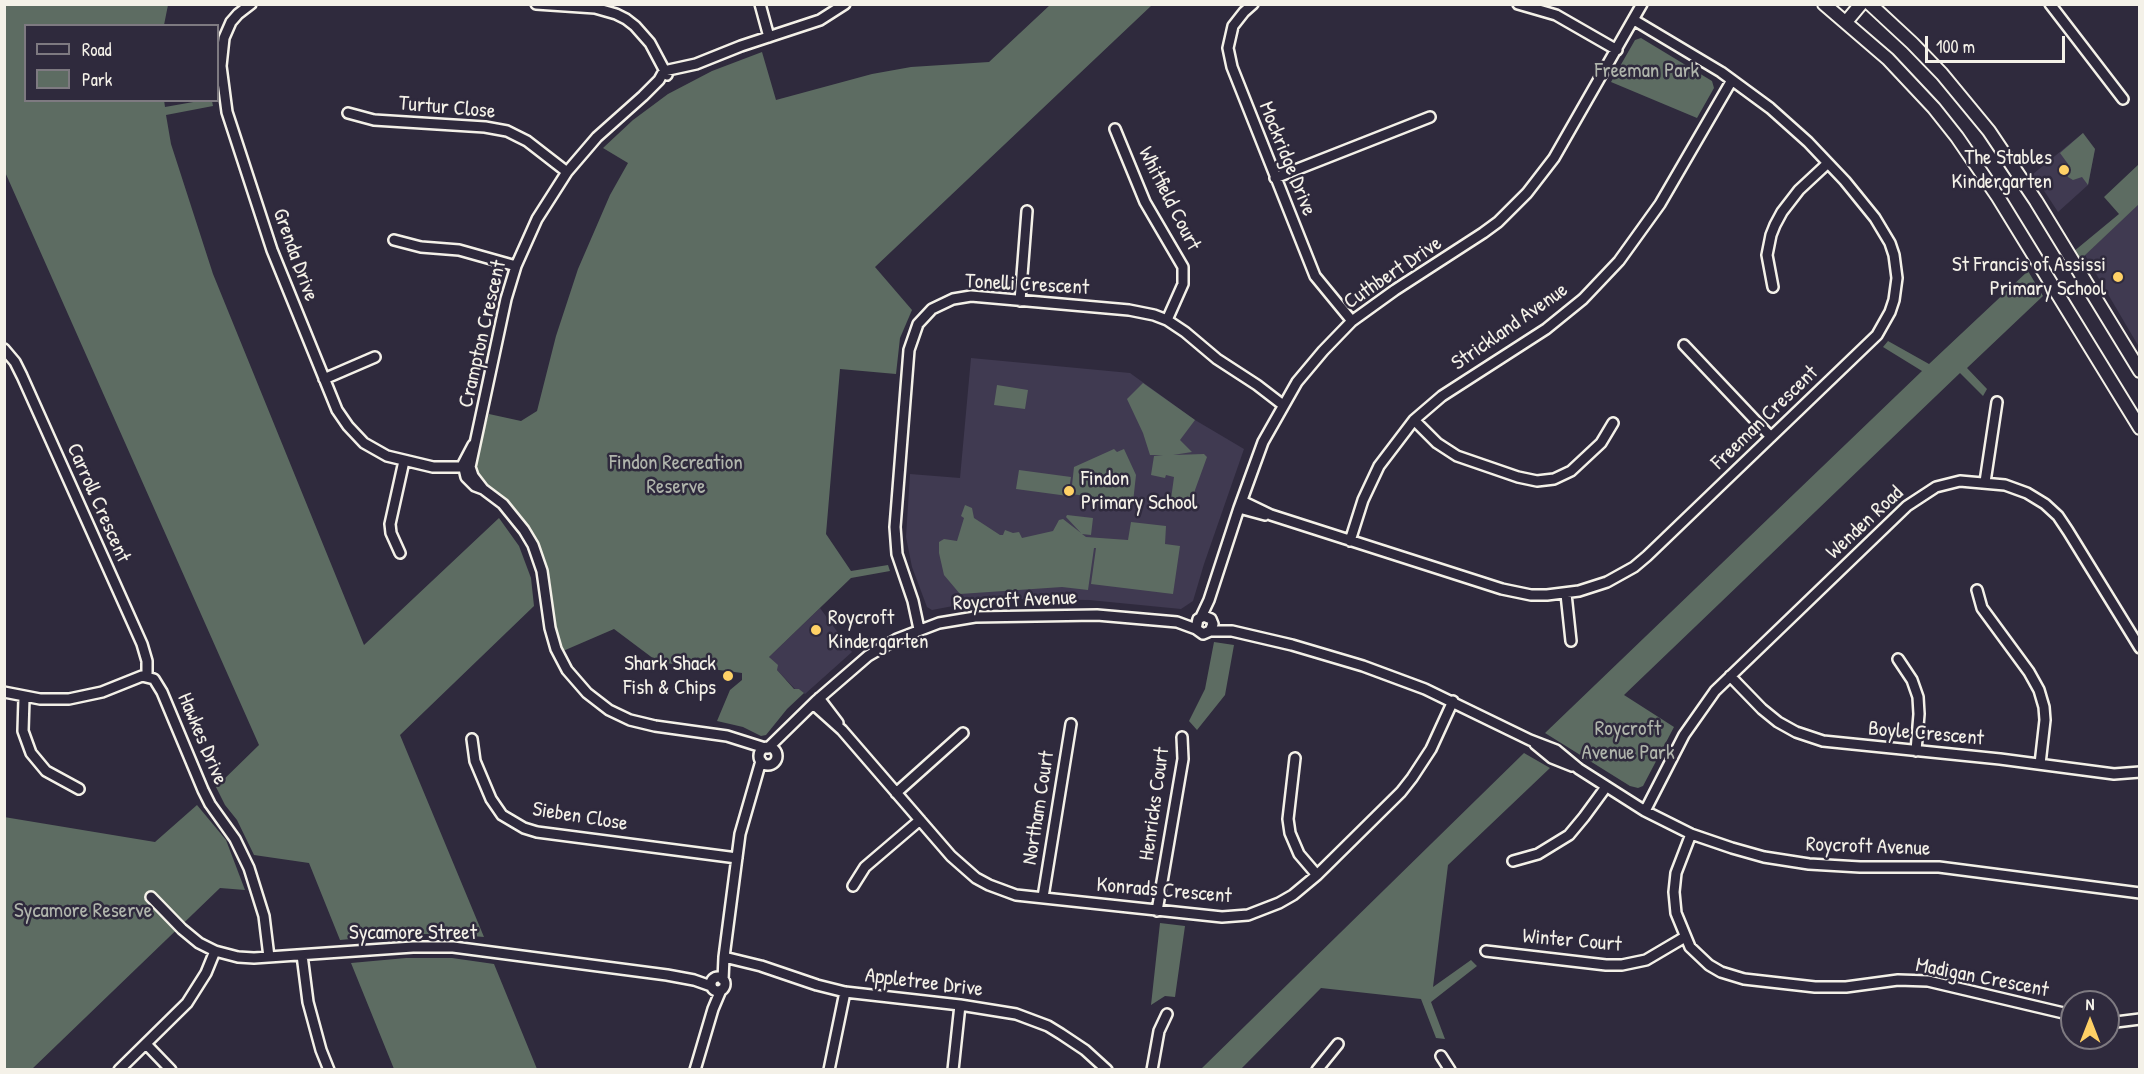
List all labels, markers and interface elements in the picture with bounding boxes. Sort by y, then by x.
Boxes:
legend [24,24,219,102]
scale bar [1928,24,2068,62]
text: 100 m [1936,34,1975,59]
text: Road [82,37,112,62]
park label: Freeman Park [1595,58,1699,84]
text: Park [82,67,112,92]
street label: Turtur Close [398,91,496,125]
street label: Mockridge Drive [1253,98,1321,220]
street label: Whitfield Court [1132,143,1206,255]
place label: The Stables Kindergarten [1951,145,2052,195]
marker: The Stables Kindergarten [2057,163,2071,177]
street label: Grenda Drive [267,205,323,305]
street label: Cuthbert Drive [1339,231,1447,315]
place label: St Francis of Assissi Primary School [1952,252,2106,302]
street label: Crampton Crescent [454,258,512,410]
street label: Tonelli Crescent [964,269,1090,301]
marker: St Francis of Assissi Primary School [2111,270,2125,284]
street label: Strickland Avenue [1447,278,1573,376]
street label: Freeman Crescent [1706,361,1824,475]
street label: Carroll Crescent [61,440,135,566]
park label: Findon Recreation Reserve [609,450,743,500]
place label: Findon Primary School [1081,466,1197,516]
street label: Wenden Road [1821,481,1909,565]
marker: Findon Primary School [1062,484,1076,498]
street label: Roycroft Avenue [952,585,1078,617]
place label: Roycroft Kindergarten [828,605,929,655]
marker: Roycroft Kindergarten [809,623,823,637]
place label: Shark Shack Fish & Chips [624,651,716,701]
marker: Shark Shack Fish & Chips [721,669,735,683]
street label: Hawkes Drive [171,689,233,789]
park label: Roycroft Avenue Park [1581,716,1675,766]
street label: Boyle Crescent [1867,716,1985,752]
street label: Henricks Court [1135,746,1175,862]
street label: Northam Court [1018,749,1060,867]
street label: Sieben Close [531,797,629,837]
street label: Roycroft Avenue [1805,832,1931,862]
street label: Konrads Crescent [1095,873,1233,909]
park label: Sycamore Reserve [14,898,152,924]
street label: Sycamore Street [349,920,477,946]
street label: Winter Court [1521,924,1623,958]
street label: Madigan Crescent [1913,953,2051,1003]
street label: Appletree Drive [864,963,984,1003]
north arrow [2060,990,2120,1050]
text: N [2086,993,2094,1015]

